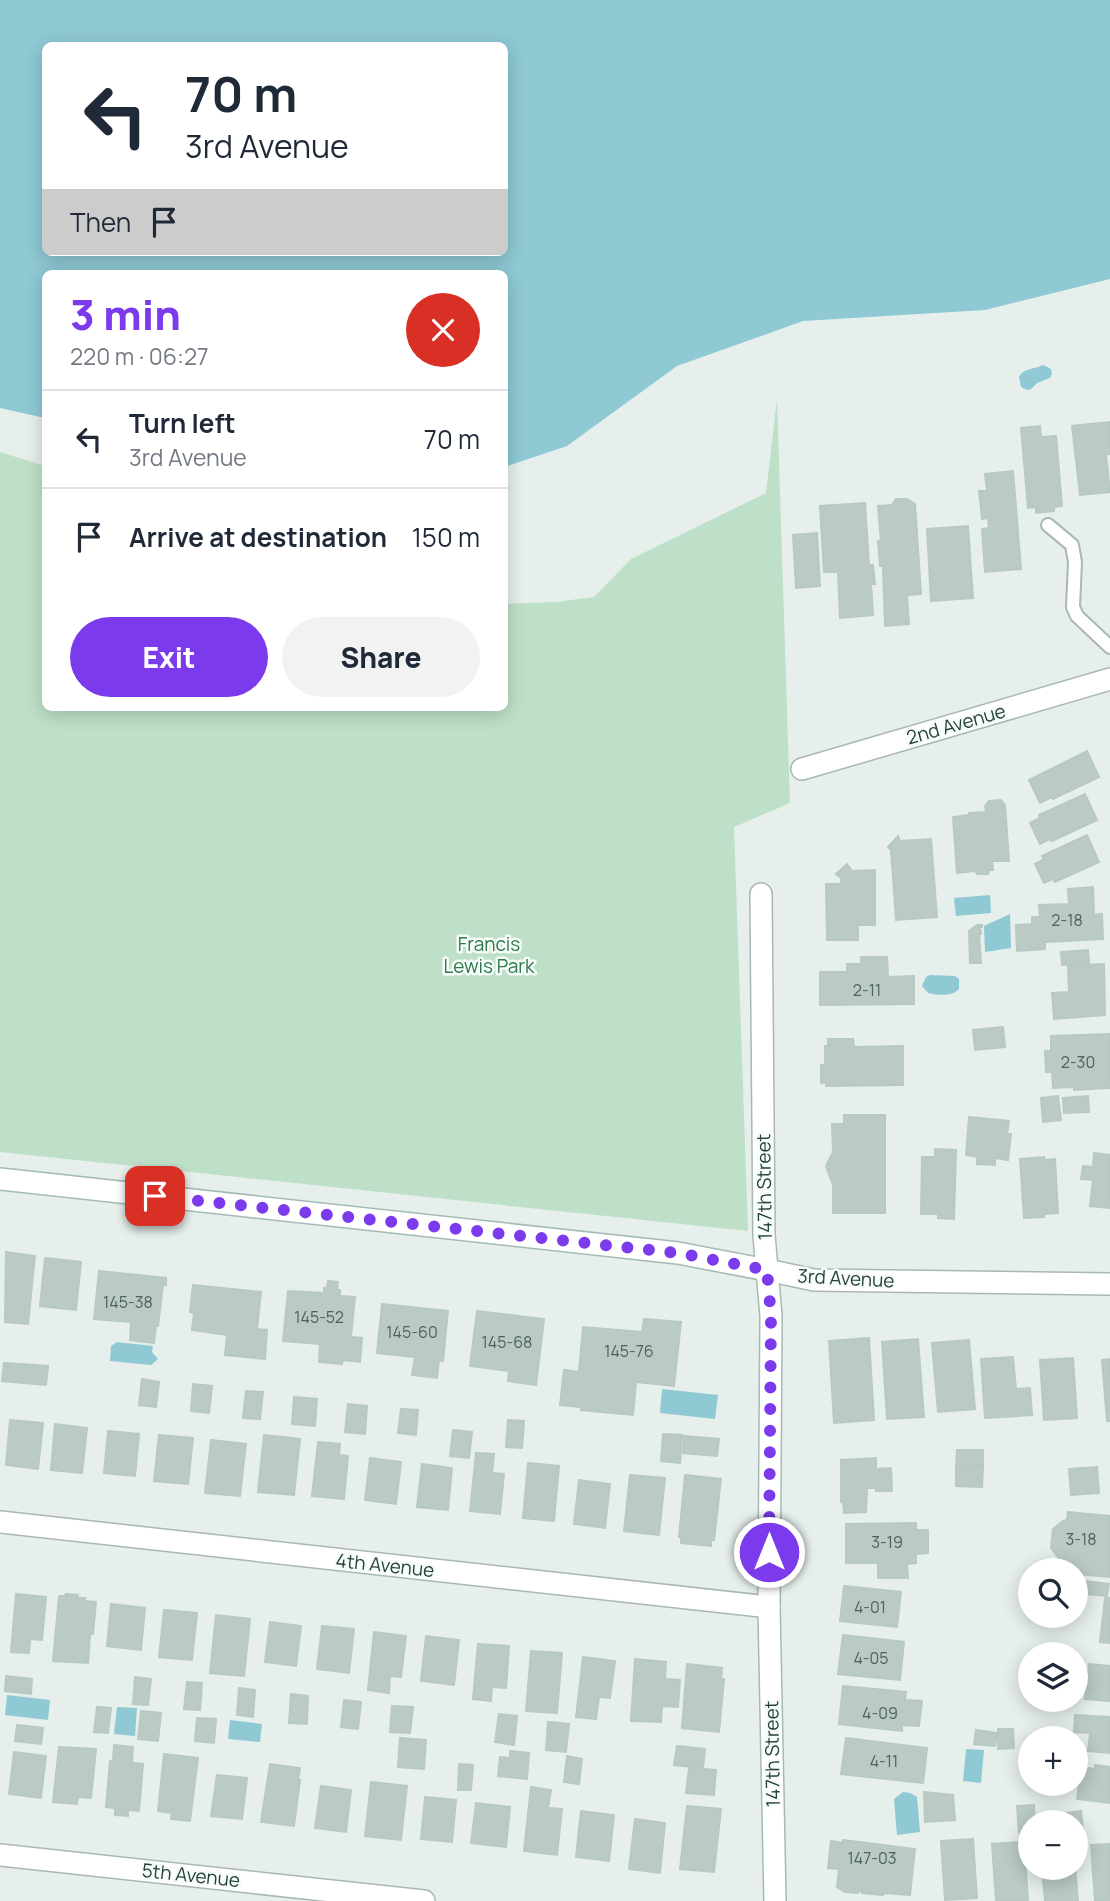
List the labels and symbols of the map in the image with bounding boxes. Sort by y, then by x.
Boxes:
street label: 2nd Avenue [903,697,1009,751]
house number: 2-18 [1051,909,1083,931]
park label: Francis Lewis Park [443,931,535,979]
house number: 2-11 [853,979,881,1001]
house number: 2-30 [1061,1051,1095,1073]
street label: 147th Street [750,1133,778,1241]
pin [125,1166,185,1226]
street label: 3rd Avenue [797,1262,895,1294]
house number: 145-38 [103,1291,153,1313]
house number: 145-52 [294,1306,344,1328]
house number: 145-60 [386,1321,438,1343]
house number: 145-68 [482,1331,532,1353]
house number: 145-76 [604,1340,654,1362]
position arrow [732,1515,806,1589]
house number: 3-18 [1065,1528,1097,1550]
house number: 3-19 [871,1531,903,1553]
street label: 4th Avenue [334,1547,436,1583]
house number: 4-01 [854,1596,886,1618]
house number: 4-05 [853,1647,889,1669]
street label: 147th Street [758,1700,786,1808]
house number: 4-09 [862,1702,898,1724]
house number: 4-11 [870,1750,898,1772]
house number: 147-03 [847,1847,897,1869]
street label: 5th Avenue [141,1857,241,1893]

